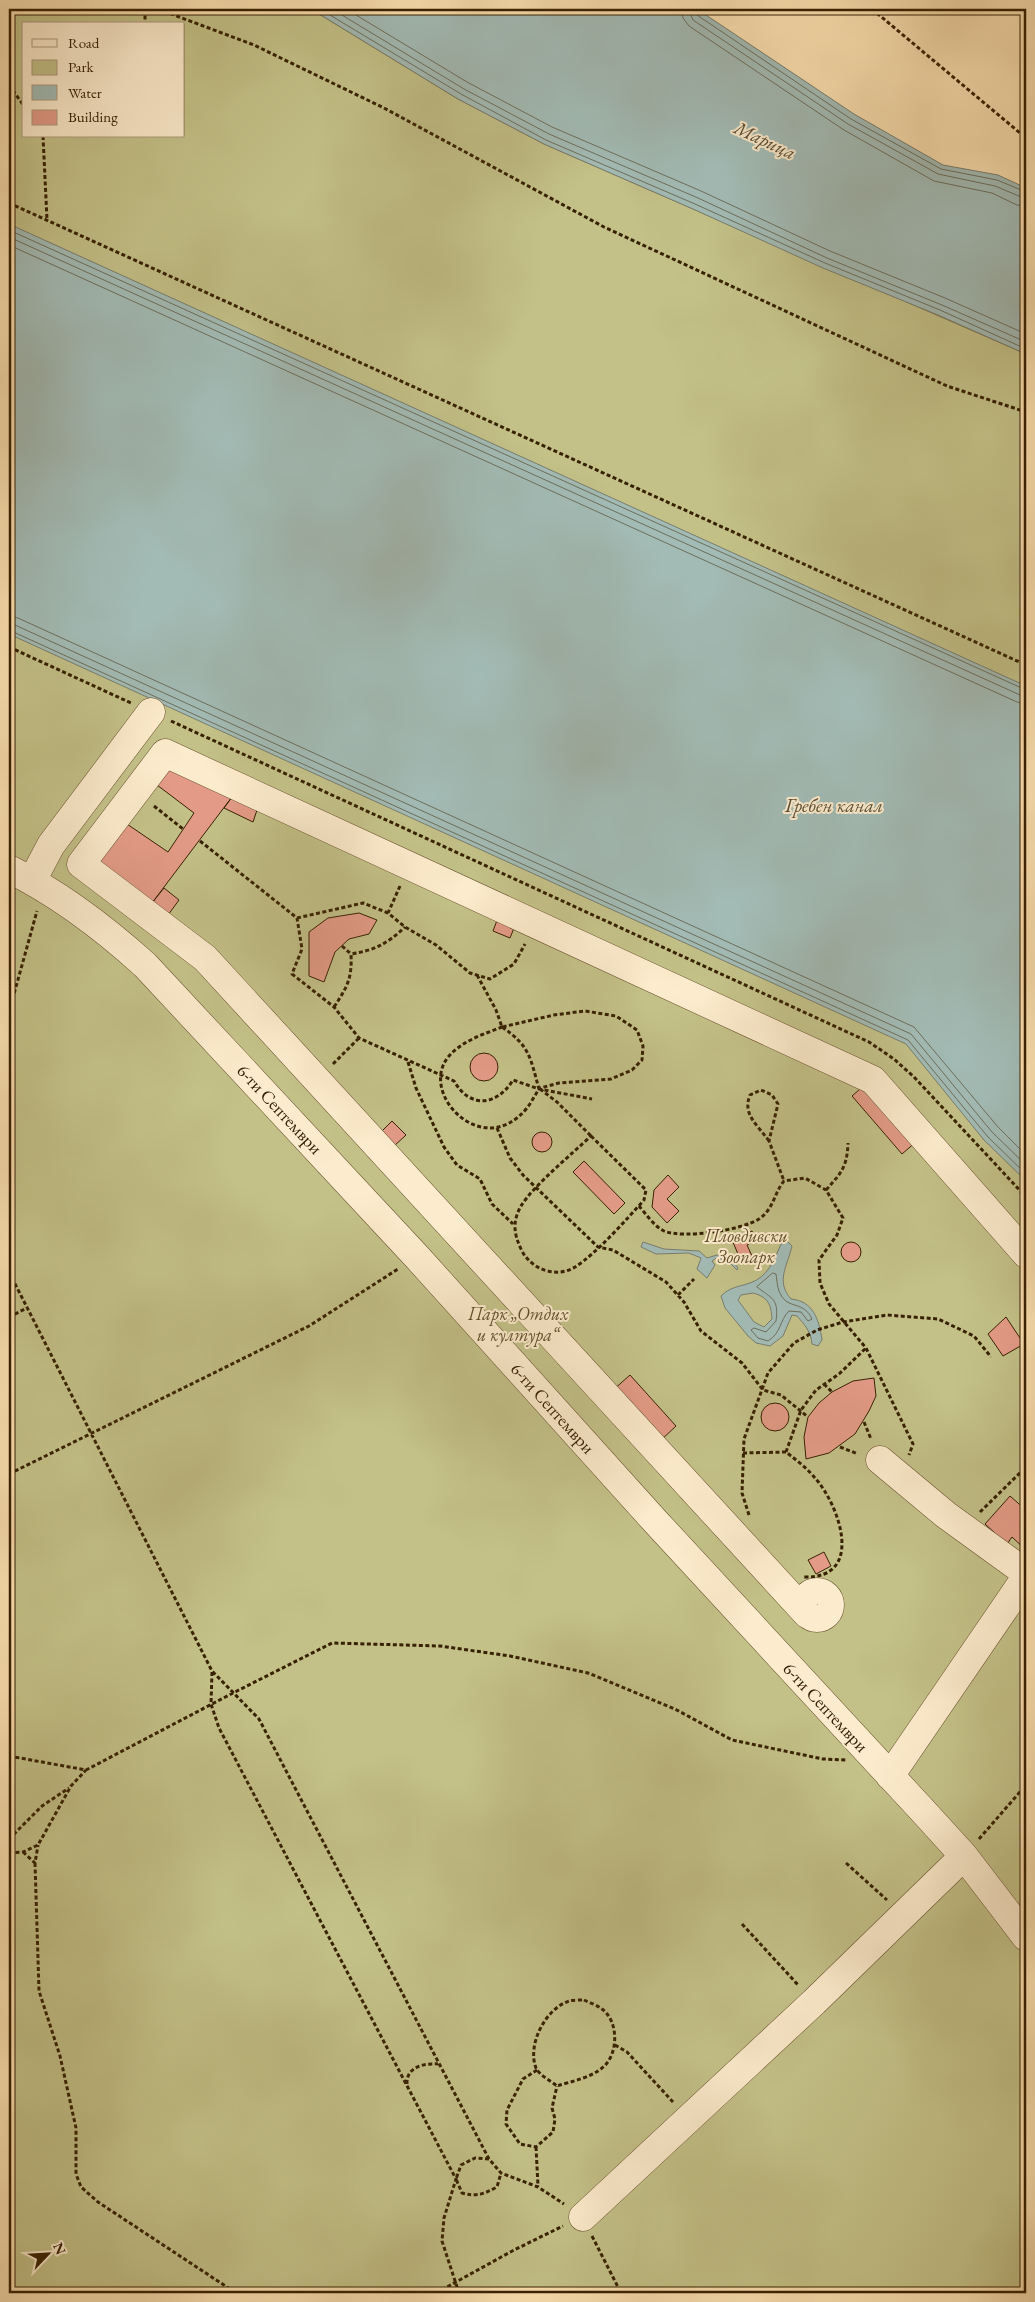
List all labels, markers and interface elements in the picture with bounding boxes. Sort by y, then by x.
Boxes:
legend [22,22,185,138]
text: Road [68,33,100,52]
text: Park [68,57,95,76]
text: Water [68,83,102,102]
text: Building [68,107,118,126]
water label: Марица [729,115,800,165]
water label: Гребен канал [784,793,883,818]
street label: 6-ти Септември [232,1059,328,1159]
park label: Пловдивски Зоопарк [703,1224,788,1269]
park label: Парк „Отдих и култура“ [467,1302,569,1347]
street label: 6-ти Септември [506,1358,600,1459]
street label: 6-ти Септември [778,1657,874,1757]
north arrow [22,2230,72,2280]
text: N [49,2240,71,2258]

